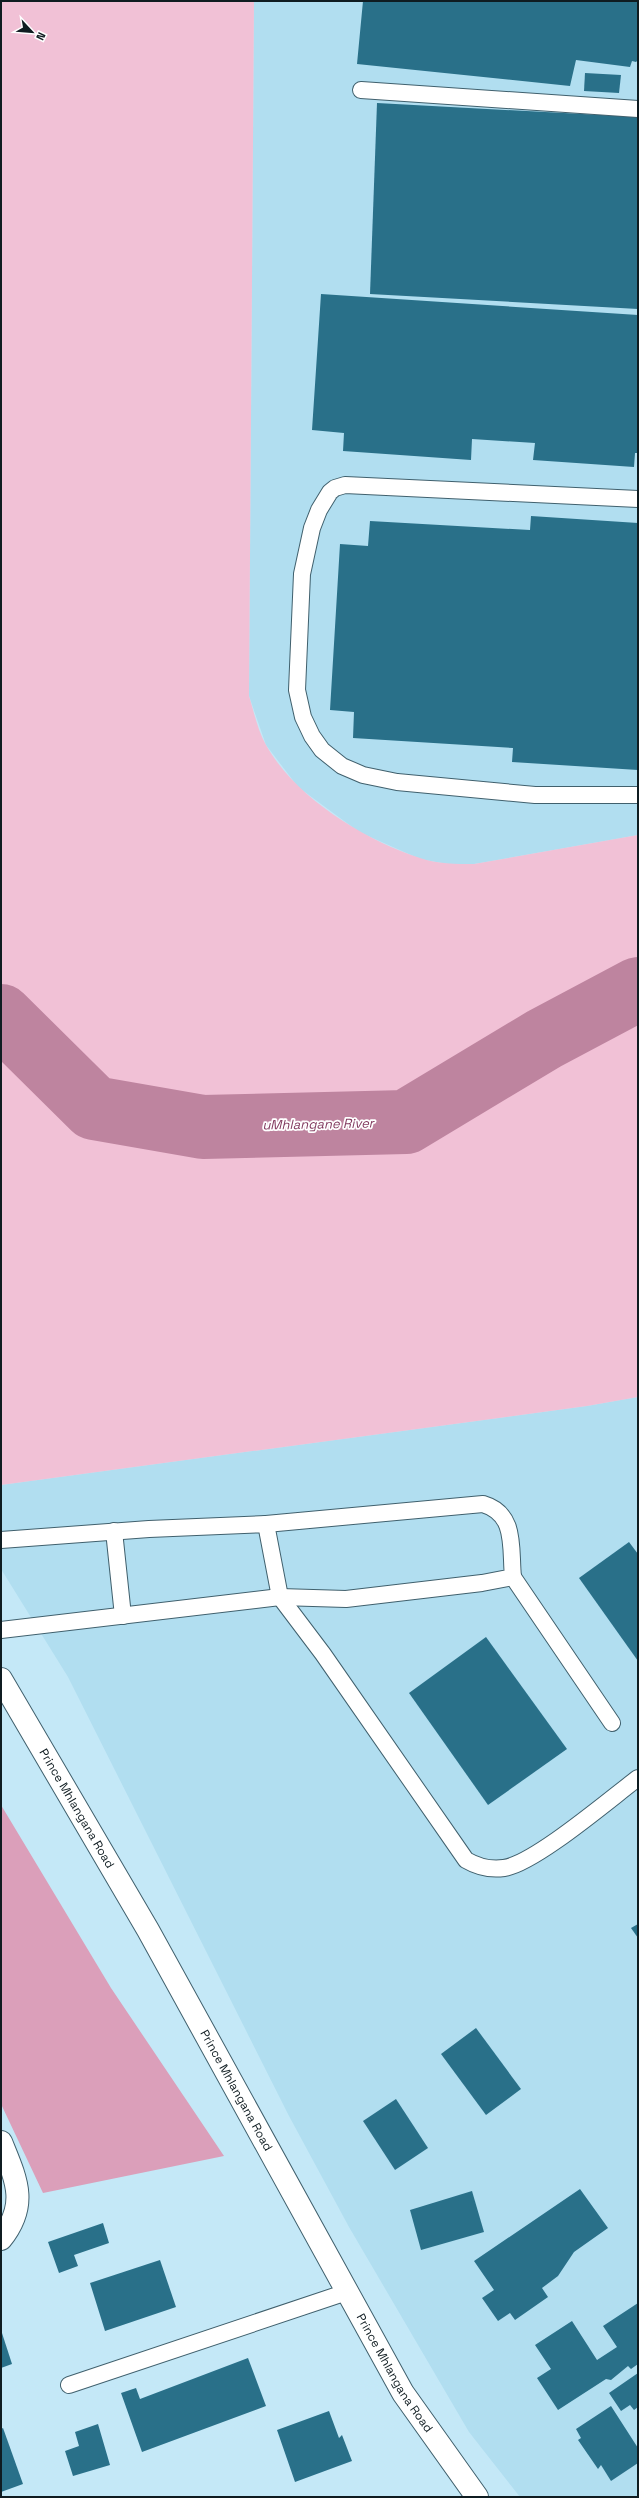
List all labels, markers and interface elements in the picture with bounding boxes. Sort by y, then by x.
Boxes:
north arrow [12,12,52,52]
text: N [33,30,49,43]
water label: uMhlangane River [262,1114,376,1133]
street label: Prince Mhlangana Road [36,1746,118,1871]
street label: Prince Mhlangana Road [197,2027,276,2154]
street label: Prince Mhlangana Road [353,2311,436,2436]

